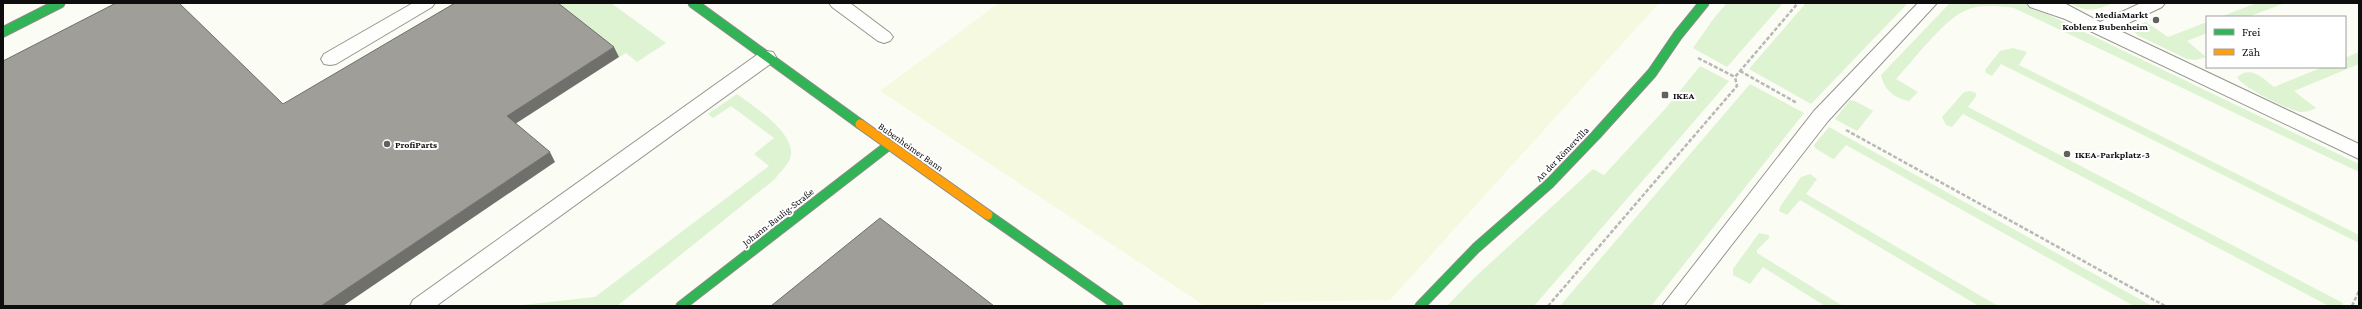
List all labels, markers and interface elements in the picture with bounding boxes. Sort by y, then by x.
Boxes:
place label: MediaMarkt Koblenz Bubenheim [2062,9,2149,32]
marker: MediaMarkt Koblenz Bubenheim [2151,15,2161,25]
legend [2206,16,2346,68]
text: Frei [2242,25,2260,39]
text: Zäh [2242,45,2261,59]
marker: IKEA [1660,90,1670,100]
place label: IKEA [1673,90,1695,101]
street label: Bubenheimer Bann [876,120,946,174]
street label: An der Römervilla [1533,124,1591,184]
marker: ProfiParts [382,139,392,149]
place label: ProfiParts [395,139,437,150]
marker: IKEA-Parkplatz-3 [2062,149,2072,159]
place label: IKEA-Parkplatz-3 [2075,149,2150,160]
street label: Johann-Baulig-Straße [739,185,816,249]

